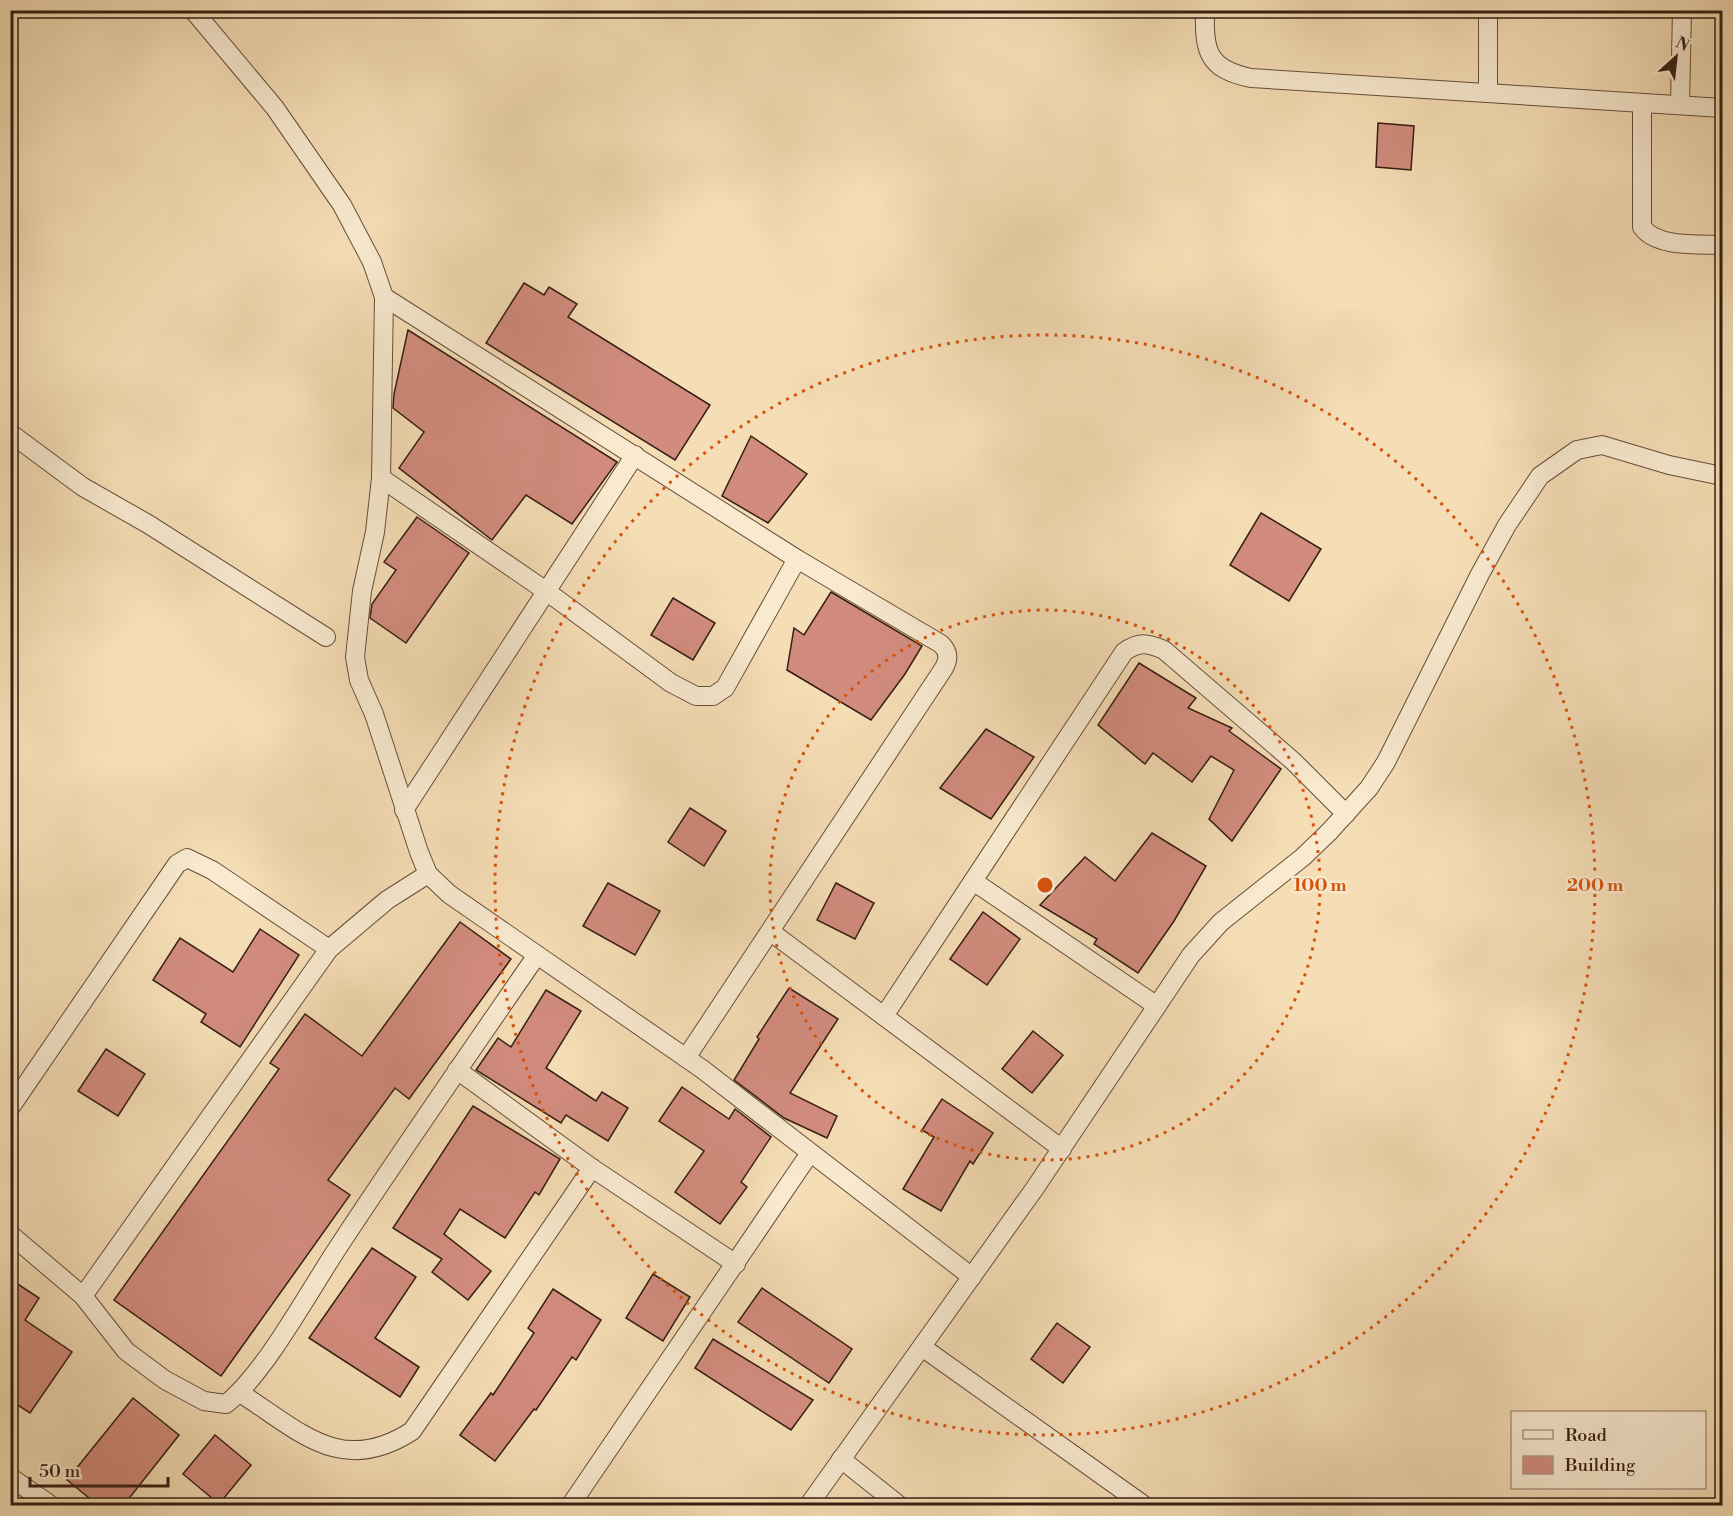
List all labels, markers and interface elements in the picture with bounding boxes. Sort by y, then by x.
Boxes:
north arrow [1646,27,1706,87]
text: N [1672,33,1693,56]
text: 100 m [1293,874,1347,897]
text: 200 m [1567,874,1624,897]
centre of rings [1035,875,1055,895]
legend [1511,1411,1706,1489]
text: Road [1565,1424,1608,1447]
scale bar [30,1450,168,1488]
text: Building [1564,1454,1636,1477]
text: 50 m [39,1460,81,1483]

